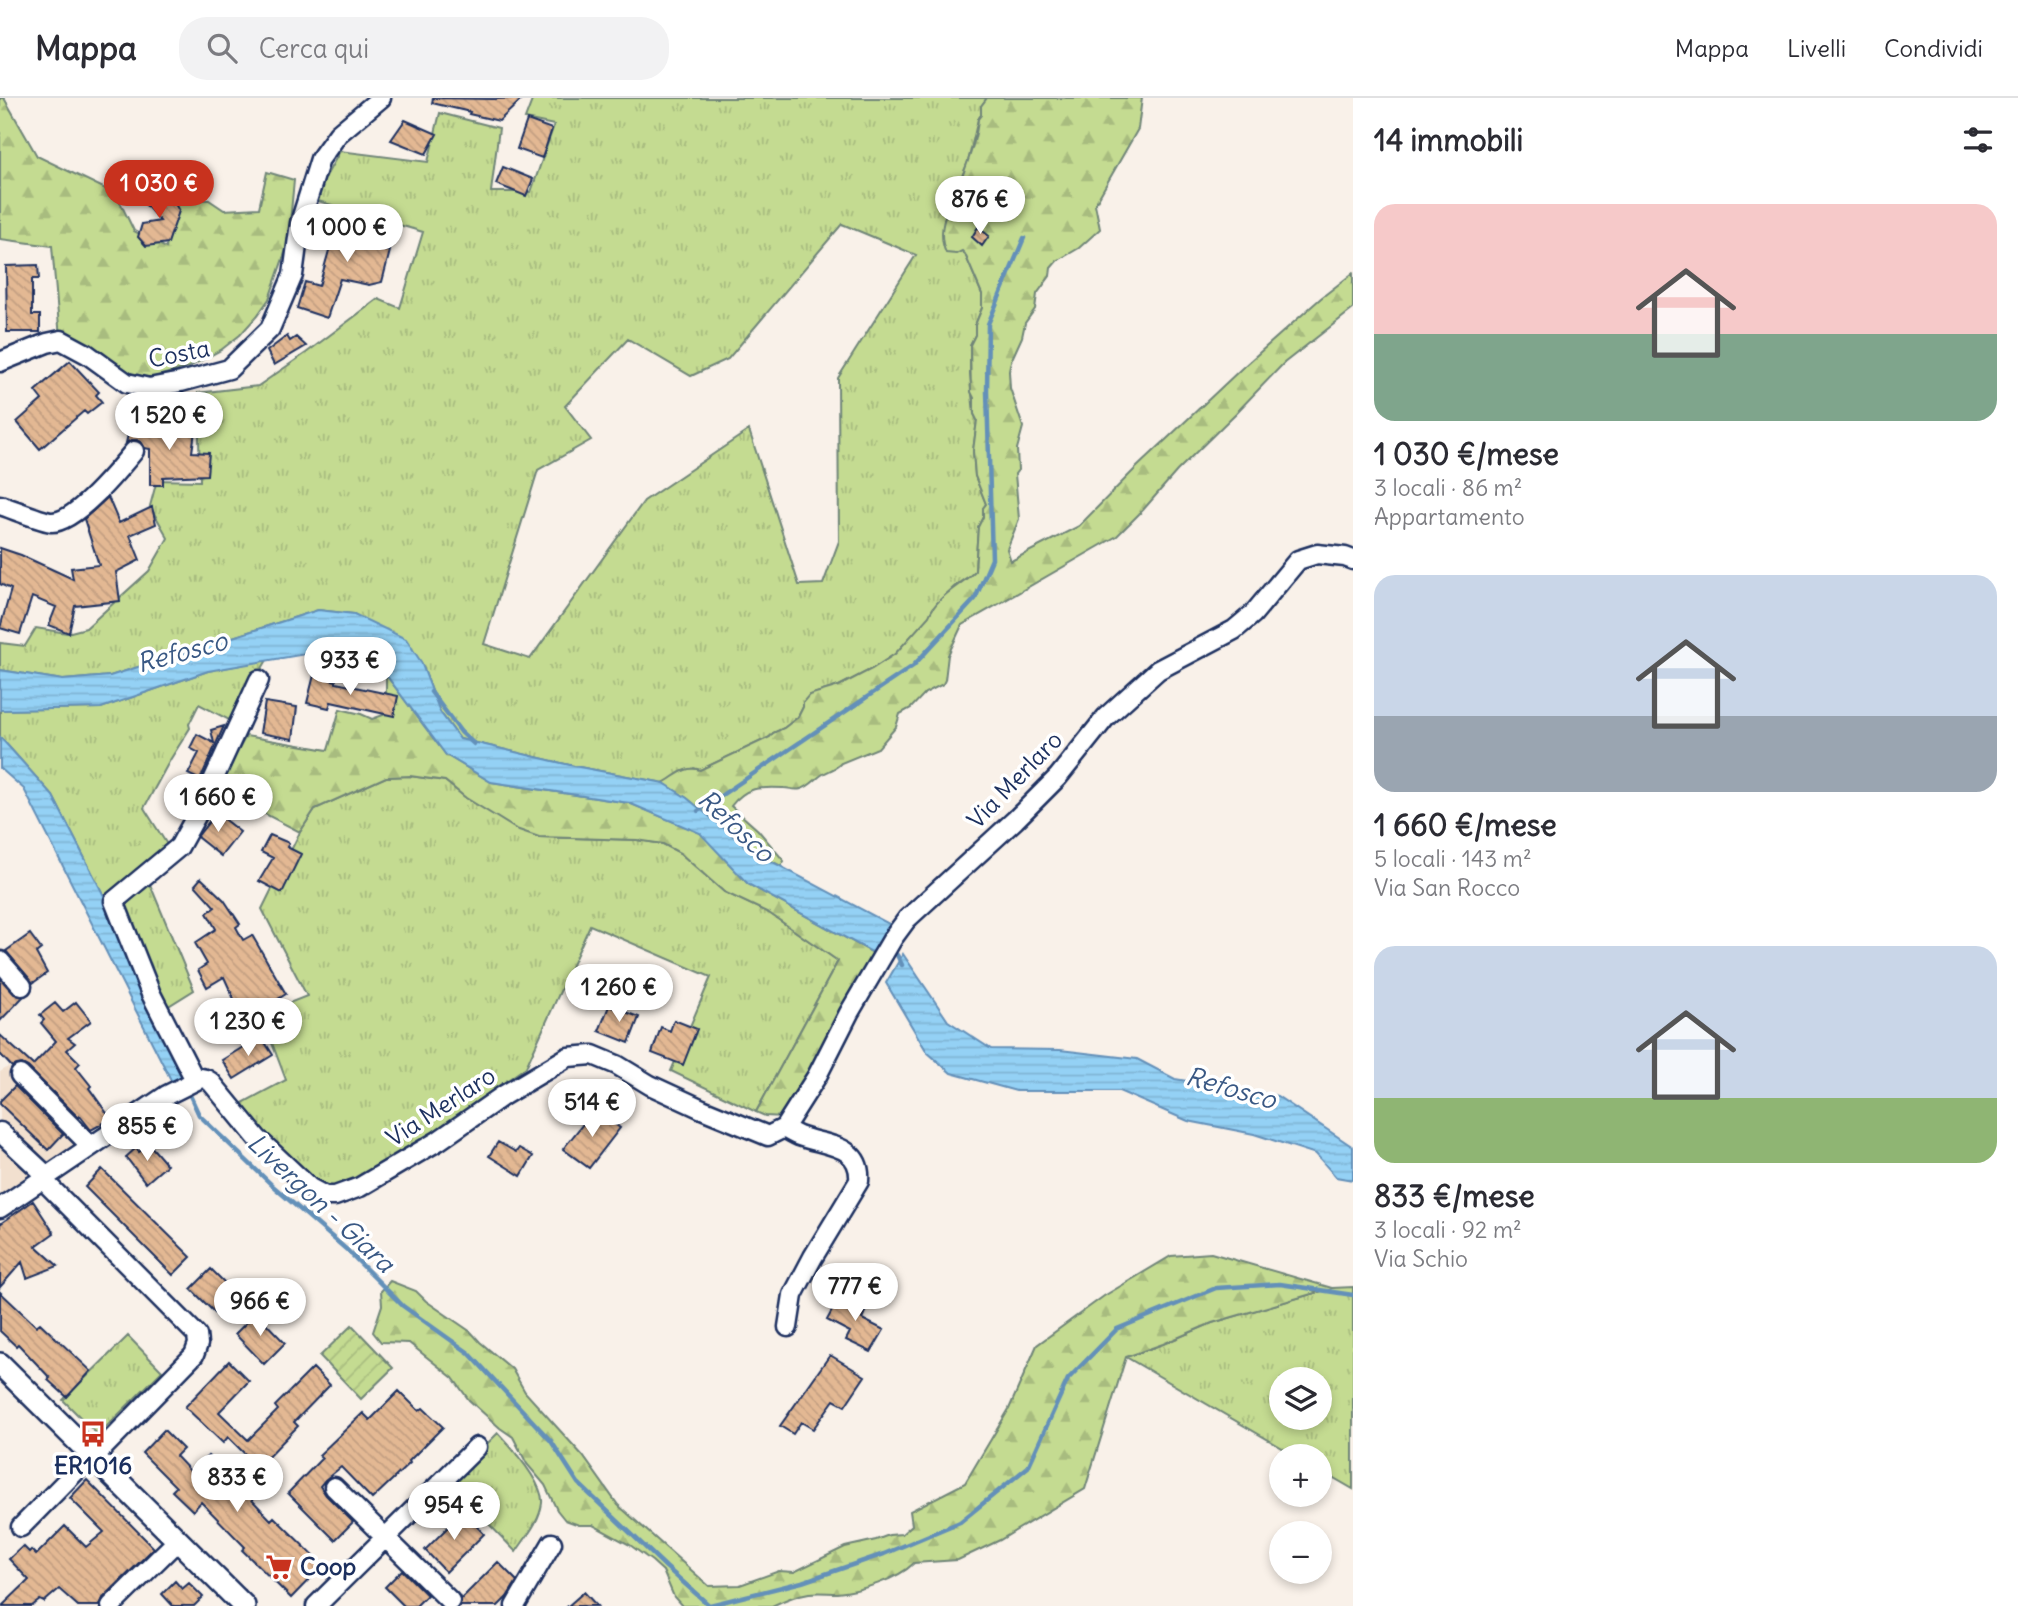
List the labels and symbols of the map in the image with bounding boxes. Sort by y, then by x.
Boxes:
pin: 1 030 € [94,160,224,220]
pin: 876 € [931,176,1029,236]
pin: 1 000 € [282,204,412,264]
street label: Costa [146,332,212,374]
pin: 1 520 € [104,392,234,452]
water label: Refosco [133,623,232,679]
pin: 933 € [301,638,399,697]
street label: Via Merlaro [960,724,1068,834]
pin: 1 660 € [153,774,283,834]
water label: Refosco [691,782,782,870]
pin: 1 260 € [554,964,684,1024]
pin: 1 230 € [183,998,313,1058]
water label: Refosco [1182,1059,1281,1116]
street label: Via Merlaro [380,1060,501,1153]
pin: 514 € [543,1080,641,1139]
pin: 855 € [98,1104,196,1163]
water label: Livergon - Giara [241,1126,403,1280]
pin: 777 € [806,1264,904,1323]
pin: 966 € [211,1278,309,1338]
bus stop icon: ER1016 [78,1419,108,1449]
place label: ER1016 [54,1450,132,1480]
pin: 833 € [188,1454,286,1514]
pin: 954 € [405,1482,503,1542]
place label: Coop [300,1551,356,1581]
supermarket icon: Coop [264,1552,294,1582]

